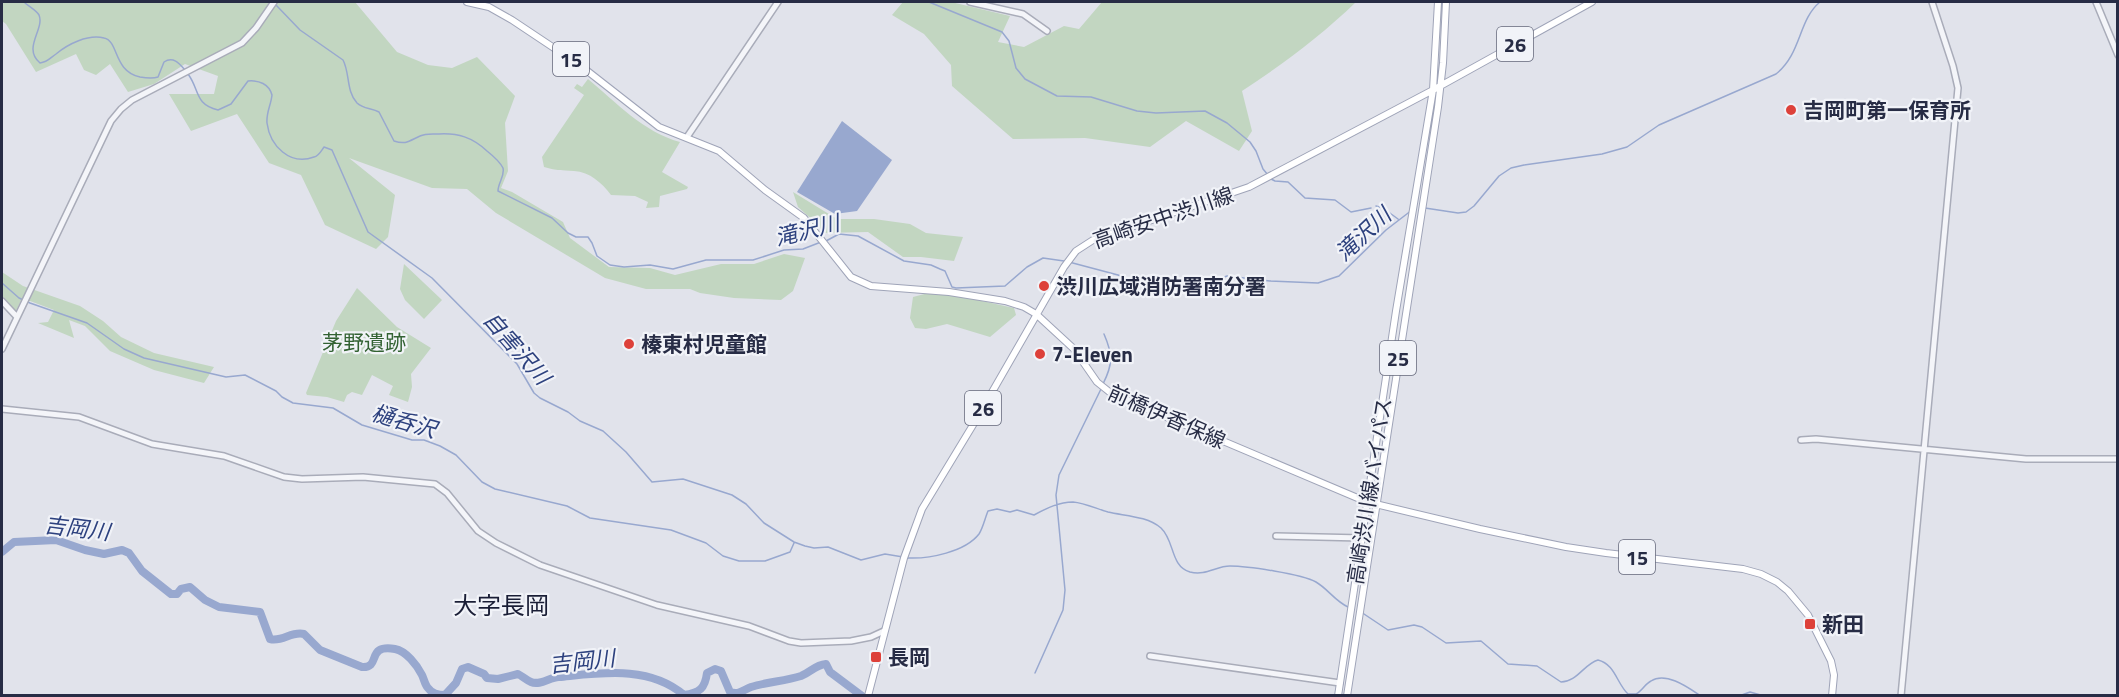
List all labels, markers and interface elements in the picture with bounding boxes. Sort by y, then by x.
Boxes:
road number: 26 [1497,27,1533,61]
road number: 15 [553,42,589,76]
place label: 吉岡町第一保育所 [1803,94,1971,126]
marker: 吉岡町第一保育所 [1784,103,1798,117]
street label: 高崎安中渋川線 [1088,178,1238,256]
water label: 滝沢川 [1327,198,1400,269]
water label: 滝沢川 [771,205,845,254]
place label: 渋川広域消防署南分署 [1056,270,1266,302]
marker: 渋川広域消防署南分署 [1037,279,1051,293]
water label: 自害沢川 [475,304,560,394]
park label: 茅野遺跡 [322,326,406,358]
place label: 榛東村児童館 [641,328,767,360]
marker: 榛東村児童館 [622,337,636,351]
place label: 7-Eleven [1052,338,1133,370]
road number: 25 [1380,341,1416,375]
marker: 7-Eleven [1033,347,1047,361]
street label: 前橋伊香保線 [1103,376,1231,456]
road number: 26 [965,391,1001,425]
street label: 高崎渋川線バイパス [1338,395,1400,587]
water label: 樋呑沢 [368,396,443,447]
water label: 吉岡川 [42,507,114,549]
road number: 15 [1619,540,1655,574]
district label: 大字長岡 [453,587,549,623]
place label: 新田 [1822,608,1864,640]
marker: 新田 [1803,617,1817,631]
water label: 吉岡川 [547,640,619,681]
place label: 長岡 [888,641,930,673]
marker: 長岡 [869,650,883,664]

